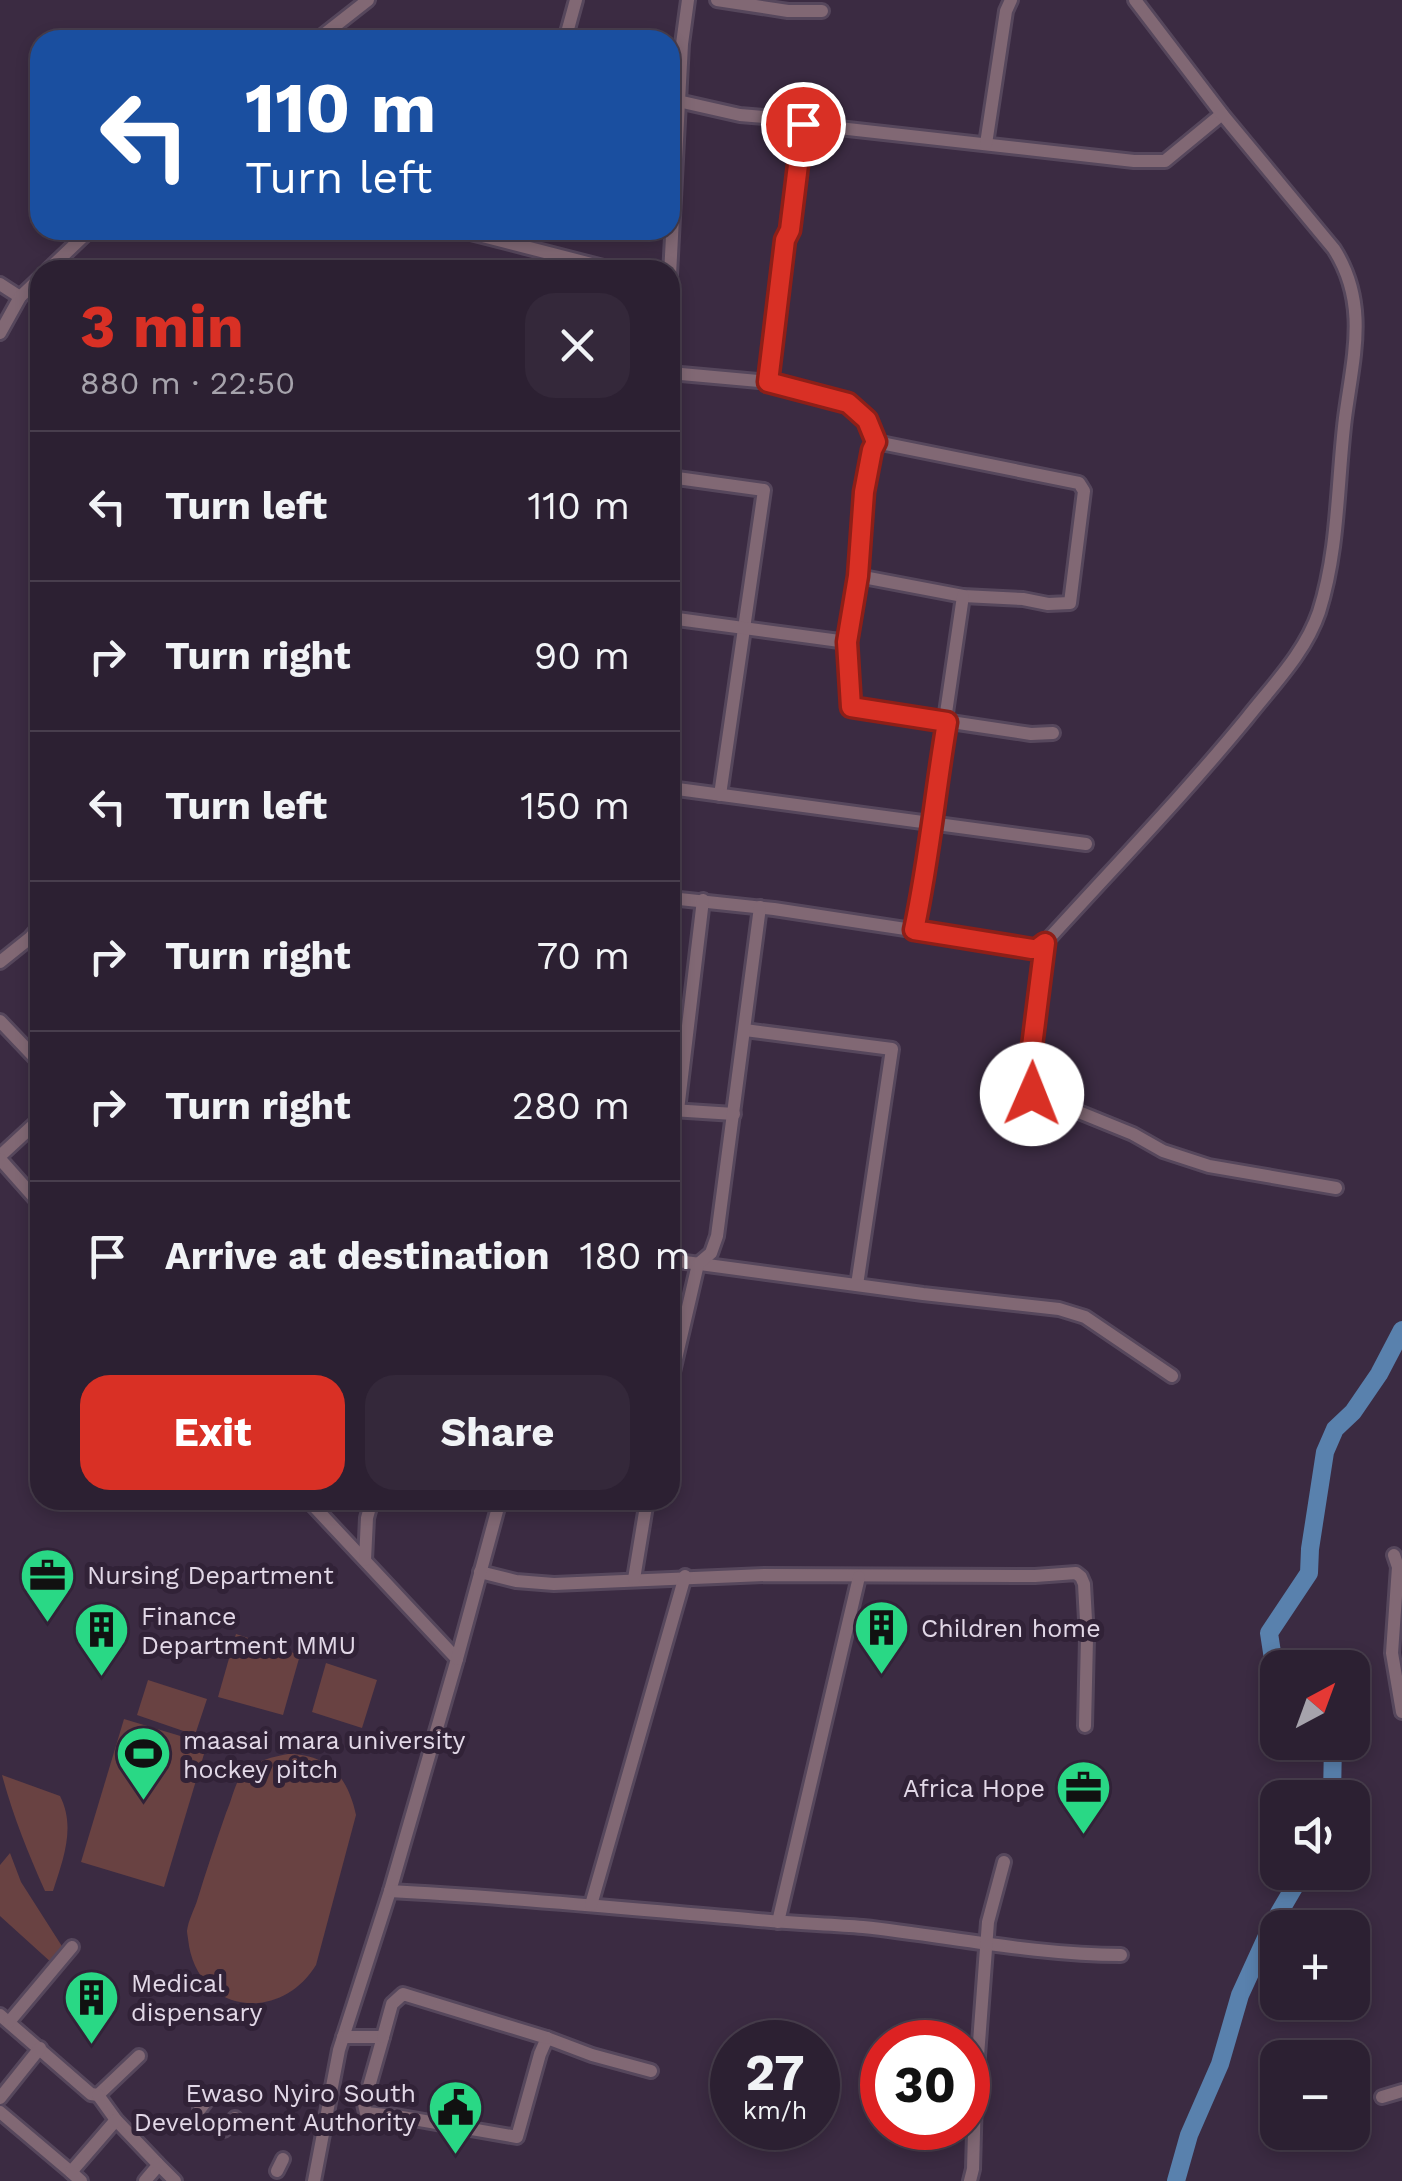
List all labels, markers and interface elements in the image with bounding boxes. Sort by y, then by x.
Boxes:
text: 110 m [245,67,436,149]
icon: left [80,70,210,200]
pin [761,82,846,167]
icon: arrive [776,97,831,152]
text: Turn left [245,151,432,204]
text: 3 min [80,291,244,362]
button: close [525,293,630,398]
text: 880 m · 22:50 [80,364,295,402]
icon: left [80,479,135,534]
text: Turn left [165,484,327,528]
text: 110 m [528,484,630,528]
icon: right [80,629,135,684]
text: Turn right [165,634,351,678]
text: 90 m [534,634,630,678]
icon: left [80,779,135,834]
text: Turn left [165,784,327,828]
text: 150 m [520,784,630,828]
icon: right [80,929,135,984]
text: Turn right [165,934,351,978]
text: 70 m [537,934,630,978]
position arrow [980,1042,1084,1146]
icon: right [80,1079,135,1134]
text: Turn right [165,1084,351,1128]
text: 280 m [512,1084,630,1128]
icon: arrive [80,1229,135,1284]
text: Arrive at destination [165,1234,550,1278]
text: 180 m [580,1234,691,1278]
button: Exit [80,1375,345,1490]
button: Share [365,1375,630,1490]
office icon: Nursing Department [18,1545,78,1624]
place label: Nursing Department [87,1561,334,1590]
building icon: Children home [852,1598,912,1677]
building icon: Finance Department MMU [72,1600,132,1679]
place label: Finance Department MMU [141,1602,356,1660]
place label: Children home [921,1614,1101,1643]
north arrow [1260,1650,1370,1760]
map controls [1260,1650,1370,2150]
sports icon: maasai mara university hockey pitch [114,1724,174,1803]
place label: maasai mara university hockey pitch [183,1726,466,1784]
office icon: Africa Hope [1054,1758,1114,1837]
place label: Africa Hope [903,1774,1045,1803]
button: sound [1260,1780,1370,1890]
button: + [1260,1910,1370,2020]
building icon: Medical dispensary [62,1967,122,2046]
place label: Medical dispensary [131,1969,263,2027]
speed limit sign: 30 [860,2020,990,2150]
button: − [1260,2040,1370,2150]
text: 27 [745,2043,805,2102]
public building icon: Ewaso Nyiro South Development Authority [425,2077,485,2156]
place label: Ewaso Nyiro South Development Authority [134,2079,416,2137]
text: km/h [743,2096,807,2125]

